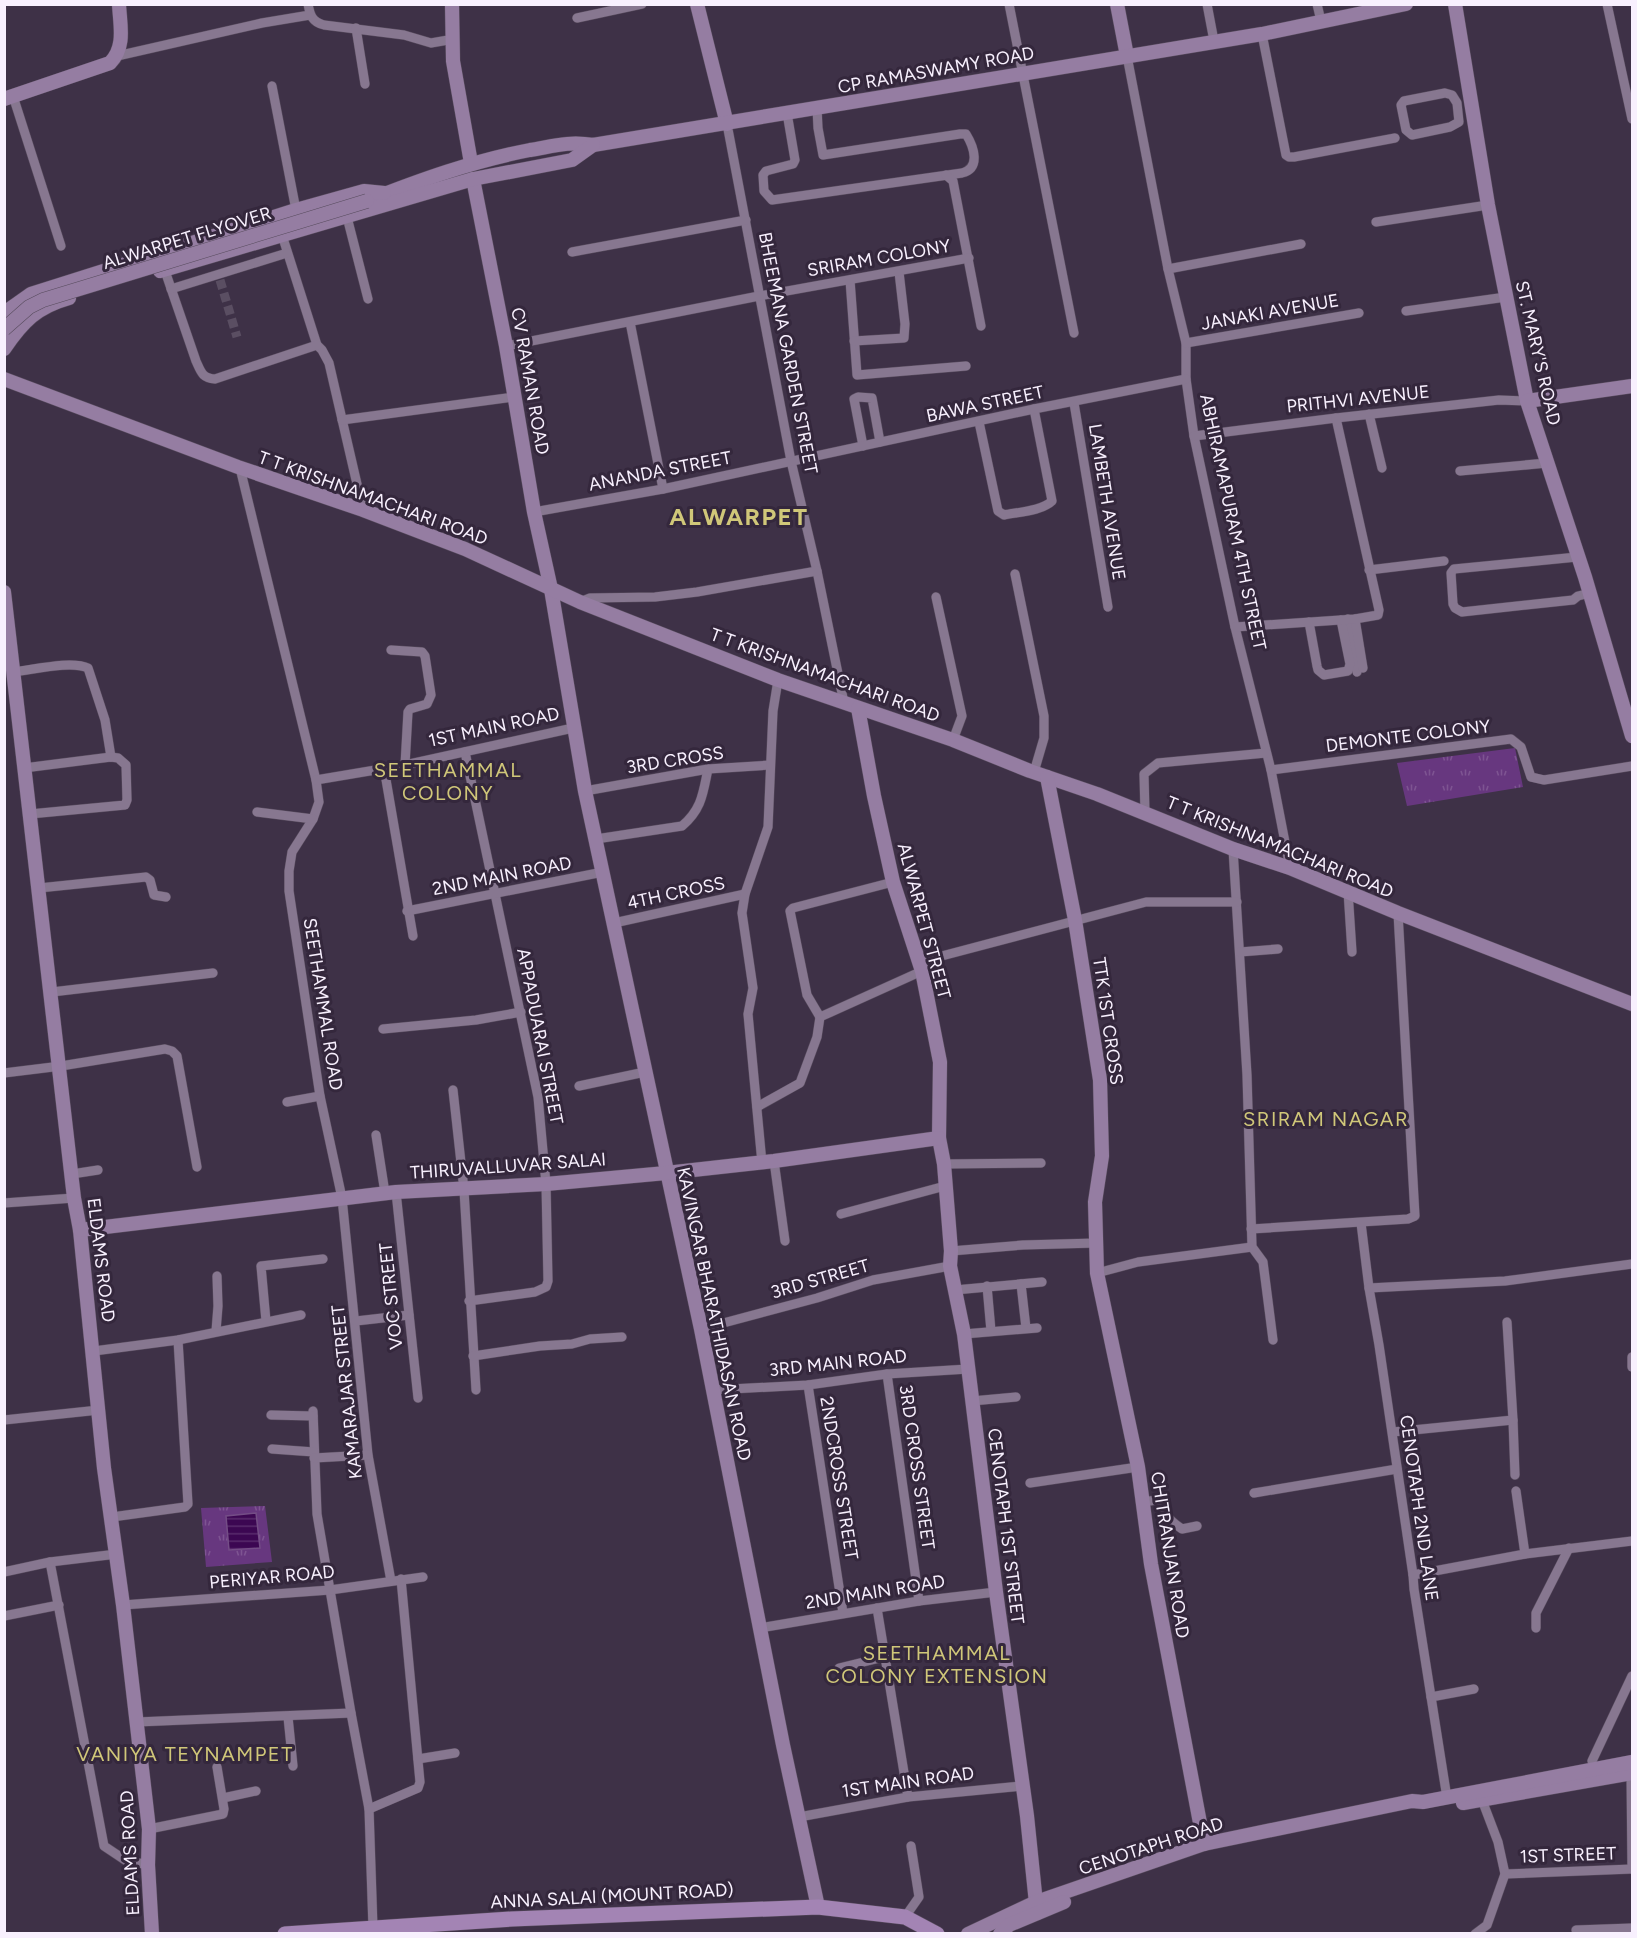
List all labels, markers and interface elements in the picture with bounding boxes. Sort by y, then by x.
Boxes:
street label: CP RAMASWAMY ROAD [836,42,1036,98]
street label: ALWARPET FLYOVER [100,202,274,274]
street label: BHEEMANA GARDEN STREET [754,230,822,476]
street label: SRIRAM COLONY [806,235,952,281]
street label: ST. MARY'S ROAD [1511,279,1565,427]
street label: JANAKI AVENUE [1199,289,1341,335]
street label: CV RAMAN ROAD [506,306,554,456]
street label: BAWA STREET [924,381,1046,427]
street label: PRITHVI AVENUE [1285,381,1431,417]
street label: ABHIRAMAPURAM 4TH STREET [1195,392,1271,652]
street label: LAMBETH AVENUE [1084,422,1130,582]
street label: T T KRISHNAMACHARI ROAD [255,446,491,550]
street label: ANANDA STREET [587,446,733,496]
district label: ALWARPET [669,502,809,531]
street label: T T KRISHNAMACHARI ROAD [707,623,943,727]
street label: 1ST MAIN ROAD [426,702,562,752]
street label: DEMONTE COLONY [1324,715,1492,757]
street label: 3RD CROSS [625,741,725,779]
district label: SEETHAMMAL COLONY [374,758,522,805]
street label: T T KRISHNAMACHARI ROAD [1163,791,1397,903]
street label: ALWARPET STREET [893,841,955,1001]
street label: 2ND MAIN ROAD [431,852,573,900]
street label: 4TH CROSS [625,872,727,914]
street label: SEETHAMMAL ROAD [299,916,347,1092]
street label: APPADUARAI STREET [512,946,568,1126]
street label: TTK 1ST CROSS [1088,956,1128,1086]
district label: SRIRAM NAGAR [1243,1107,1409,1131]
street label: THIRUVALLUVAR SALAI [409,1148,607,1184]
street label: KAVINGAR BHARATHIDASAN ROAD [672,1165,756,1463]
street label: ELDAMS ROAD [82,1197,120,1323]
street label: VOC STREET [374,1241,408,1351]
street label: 3RD STREET [768,1254,872,1304]
street label: KAMARAJAR STREET [327,1304,367,1480]
street label: 3RD MAIN ROAD [768,1345,908,1381]
street label: 3RD CROSS STREET [895,1383,939,1551]
street label: 2NDCROSS STREET [815,1395,863,1561]
street label: CENOTAPH 2ND LANE [1395,1414,1443,1602]
street label: CENOTAPH 1ST STREET [983,1427,1029,1625]
street label: CHITRANJAN ROAD [1146,1470,1194,1640]
street label: PERIYAR ROAD [208,1561,336,1593]
street label: 2ND MAIN ROAD [803,1570,947,1614]
district label: SEETHAMMAL COLONY EXTENSION [825,1641,1049,1688]
district label: VANIYA TEYNAMPET [76,1742,294,1766]
street label: 1ST MAIN ROAD [840,1762,976,1802]
street label: ELDAMS ROAD [116,1790,144,1916]
street label: CENOTAPH ROAD [1076,1812,1226,1880]
street label: 1ST STREET [1519,1842,1617,1868]
street label: ANNA SALAI (MOUNT ROAD) [490,1879,734,1913]

